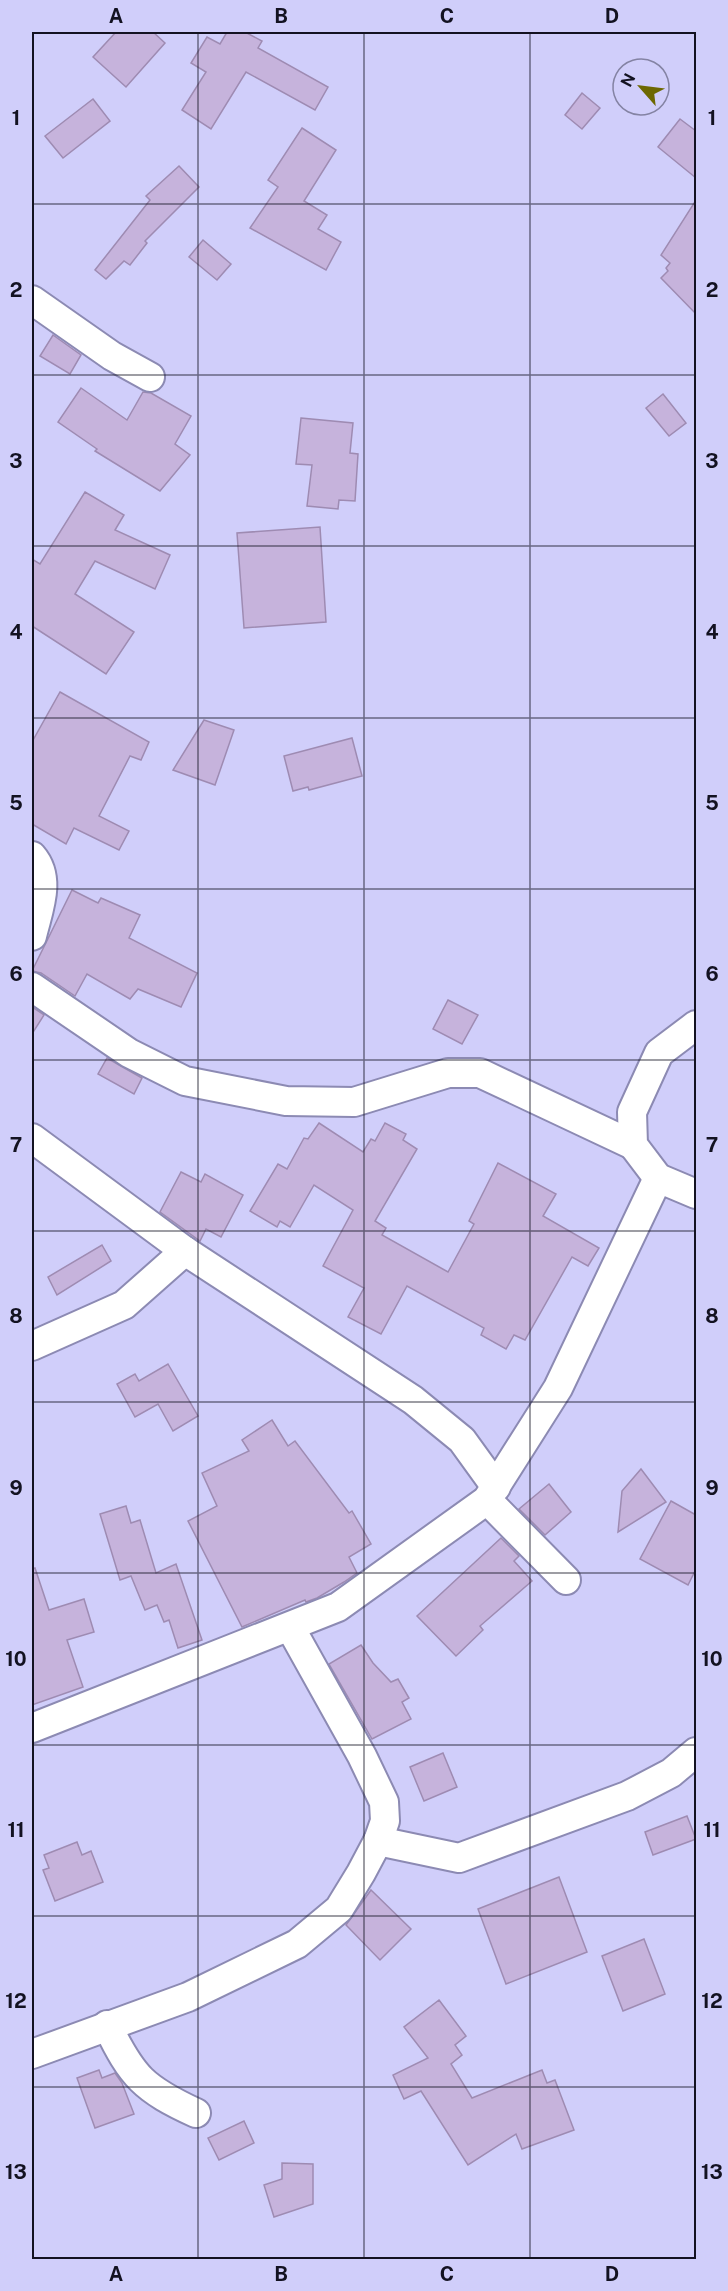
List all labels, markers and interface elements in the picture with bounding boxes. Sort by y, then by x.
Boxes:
text: A [109,4,123,28]
text: B [274,4,288,28]
text: C [440,4,454,28]
text: D [605,4,619,28]
north arrow [611,57,671,117]
text: N [617,70,640,90]
text: 1 [12,106,20,130]
text: 1 [708,106,716,130]
text: 2 [10,278,22,302]
text: 2 [706,278,718,302]
text: 3 [9,449,23,473]
text: 3 [705,449,719,473]
text: 4 [9,620,23,644]
text: 4 [705,620,719,644]
text: 5 [9,791,23,815]
text: 5 [705,791,719,815]
text: 6 [9,962,23,986]
text: 6 [705,962,719,986]
text: 7 [10,1133,22,1157]
text: 7 [706,1133,718,1157]
text: 8 [9,1304,23,1328]
text: 8 [705,1304,719,1328]
text: 9 [9,1476,23,1500]
text: 9 [705,1476,719,1500]
text: 10 [5,1647,27,1671]
text: 10 [701,1647,723,1671]
text: 11 [7,1818,25,1842]
text: 11 [703,1818,721,1842]
text: 12 [5,1989,27,2013]
text: 12 [701,1989,723,2013]
text: 13 [5,2160,27,2184]
text: 13 [701,2160,723,2184]
text: A [109,2262,123,2286]
text: B [274,2262,288,2286]
text: C [440,2262,454,2286]
text: D [605,2262,619,2286]

